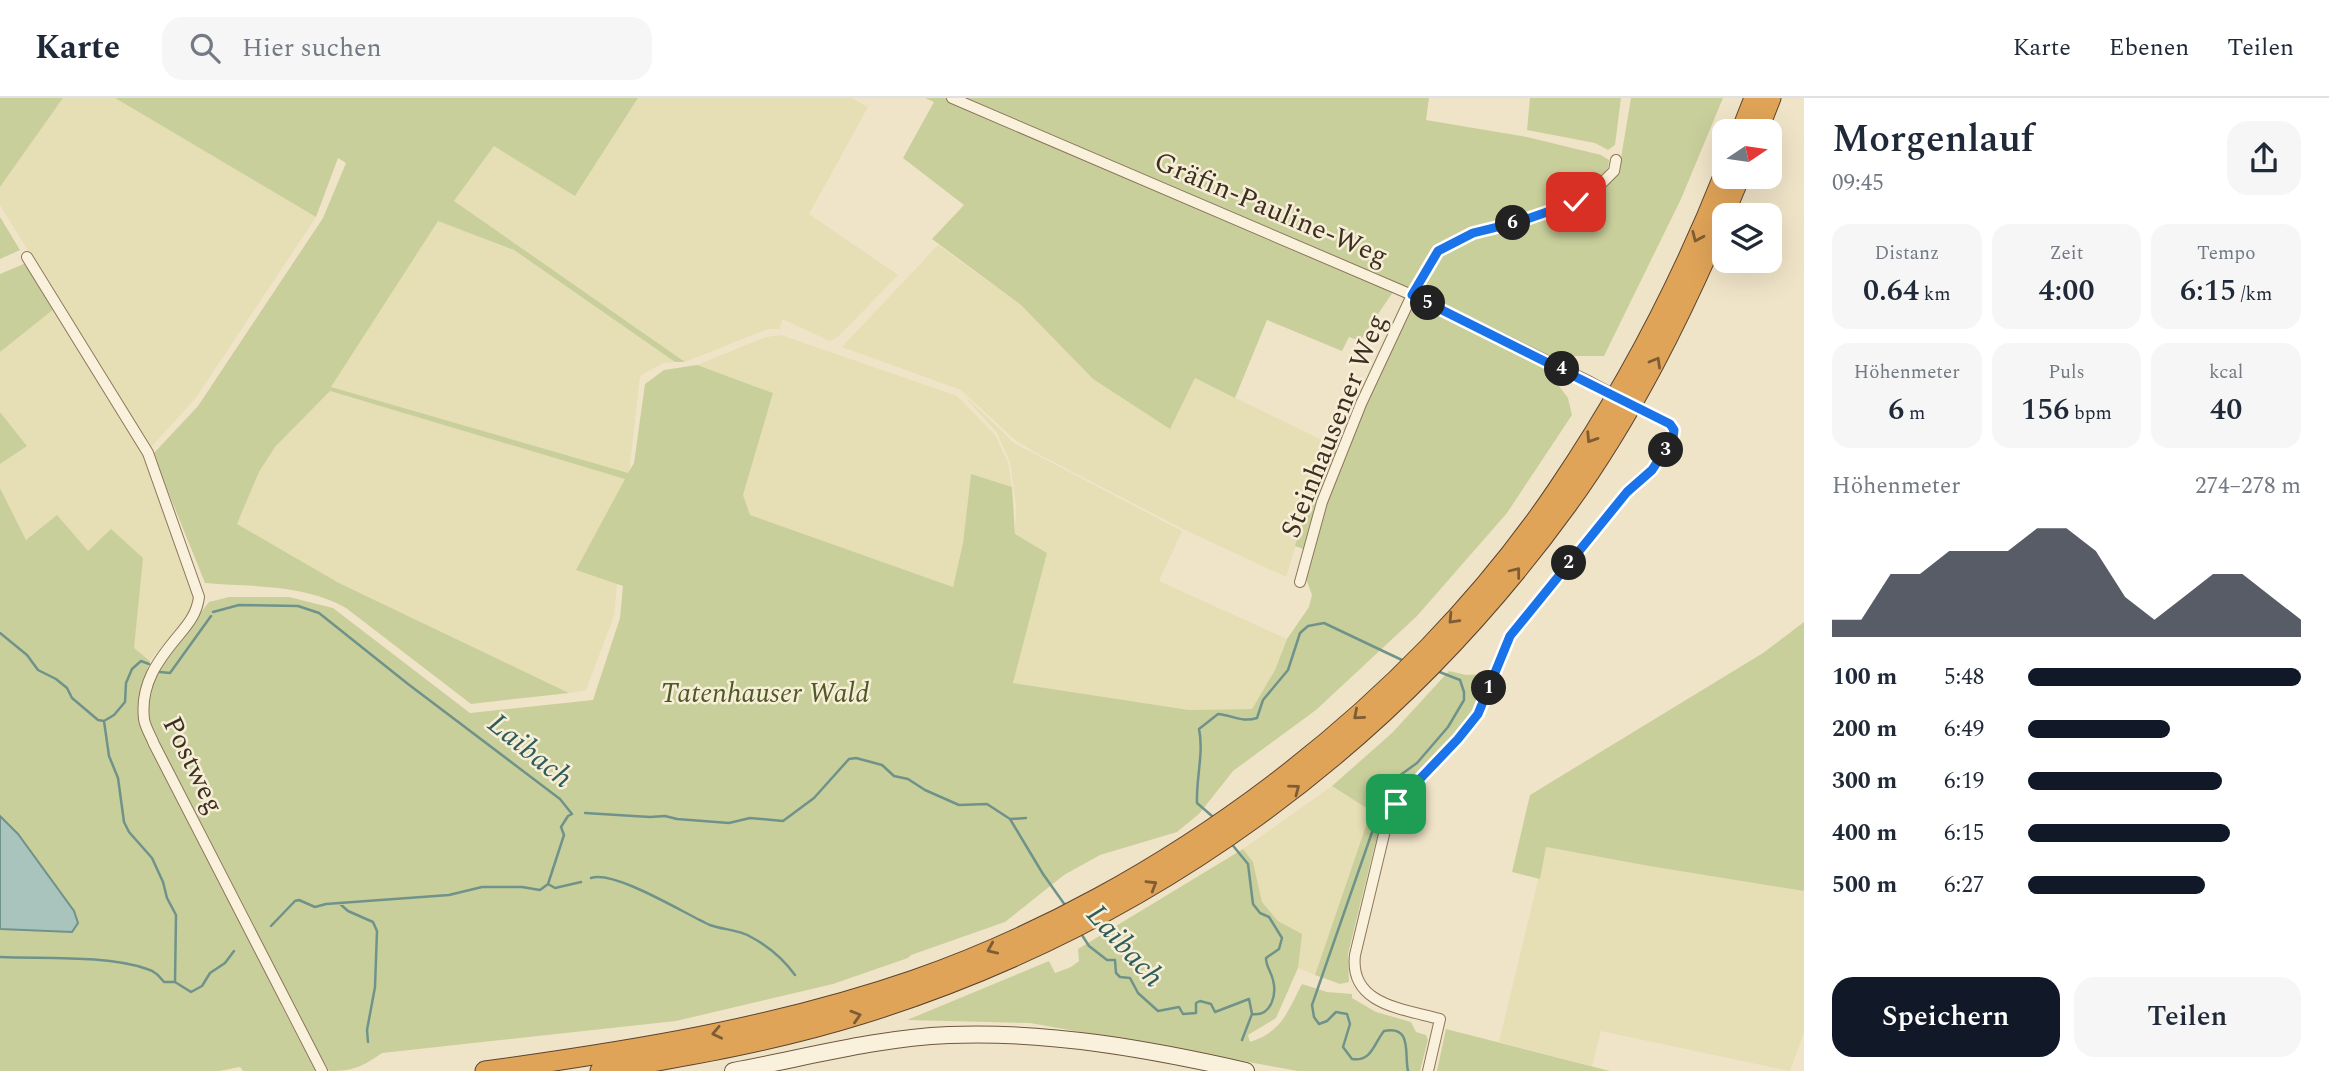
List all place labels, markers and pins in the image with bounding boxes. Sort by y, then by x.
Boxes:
pin [1546,172,1606,232]
pin: 6 [1496,206,1530,240]
pin: 5 [1410,286,1446,320]
pin: 4 [1544,352,1580,386]
pin: 3 [1648,432,1684,468]
pin: 2 [1552,546,1586,580]
pin: 1 [1472,670,1506,706]
pin [1366,774,1426,834]

